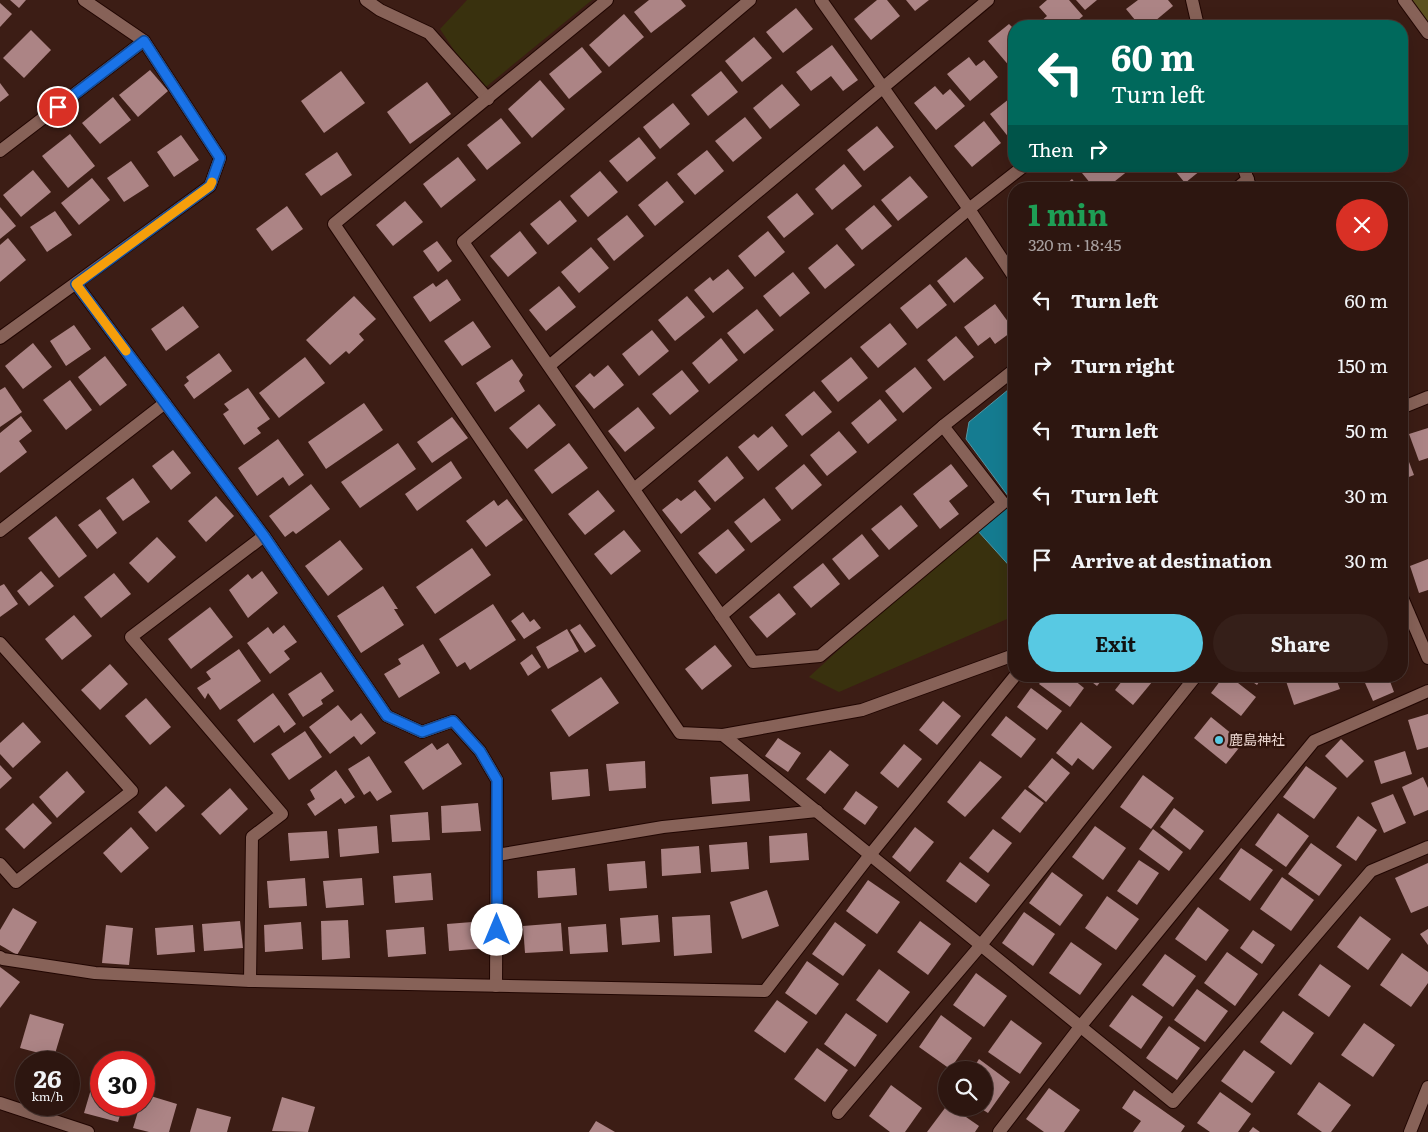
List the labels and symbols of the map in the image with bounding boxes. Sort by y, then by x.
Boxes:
pin [37,86,79,128]
place label: 鹿島神社 [1229,729,1285,749]
marker: 鹿島神社 [1213,734,1225,746]
position arrow [470,903,522,955]
speed limit sign: 30 [90,1051,155,1116]

